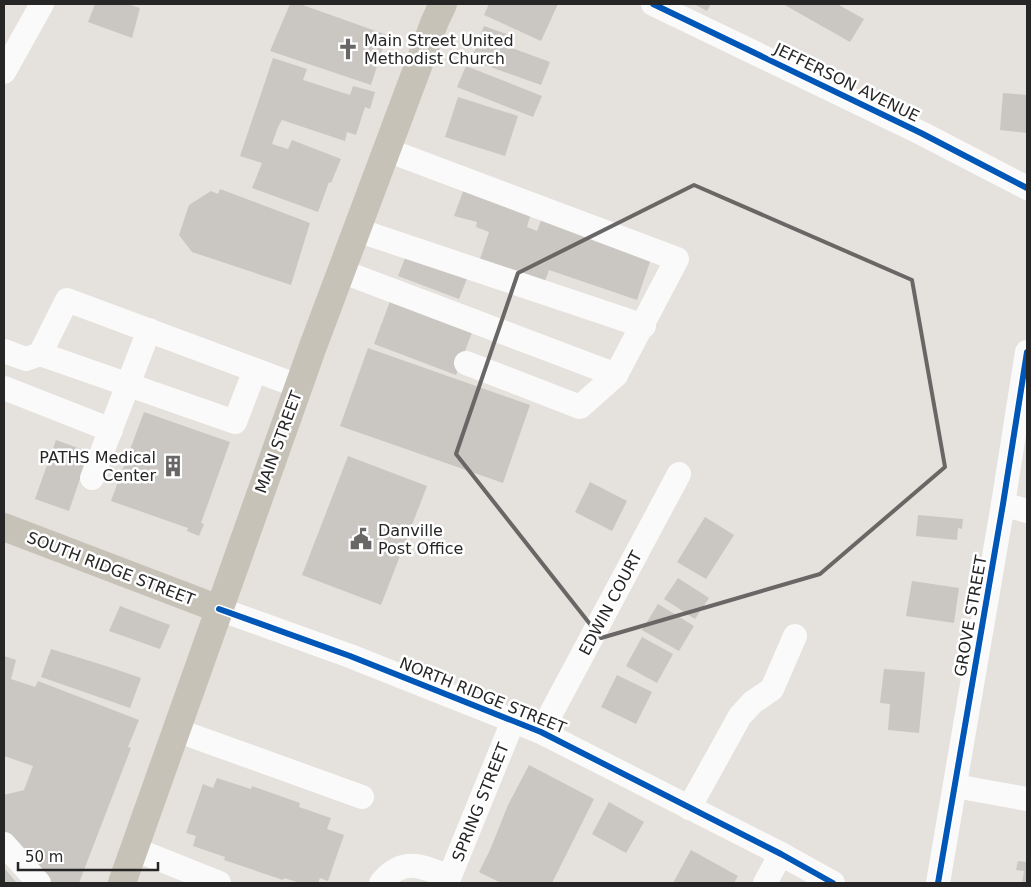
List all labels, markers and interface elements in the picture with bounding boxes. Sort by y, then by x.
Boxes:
place label: Main Street United Methodist Church [364,31,514,68]
church icon: Main Street United Methodist Church [335,36,361,62]
street label: JEFFERSON AVENUE [770,39,922,126]
street label: MAIN STREET [251,388,306,496]
place label: PATHS Medical Center [39,448,156,485]
building icon: PATHS Medical Center [160,453,186,479]
place label: Danville Post Office [378,521,463,558]
public building icon: Danville Post Office [348,526,374,552]
street label: SOUTH RIDGE STREET [24,528,198,609]
street label: EDWIN COURT [575,548,646,659]
street label: GROVE STREET [950,554,991,678]
street label: NORTH RIDGE STREET [397,653,569,738]
street label: SPRING STREET [448,740,513,864]
scale bar [18,840,158,872]
text: 50 m [25,848,63,866]

